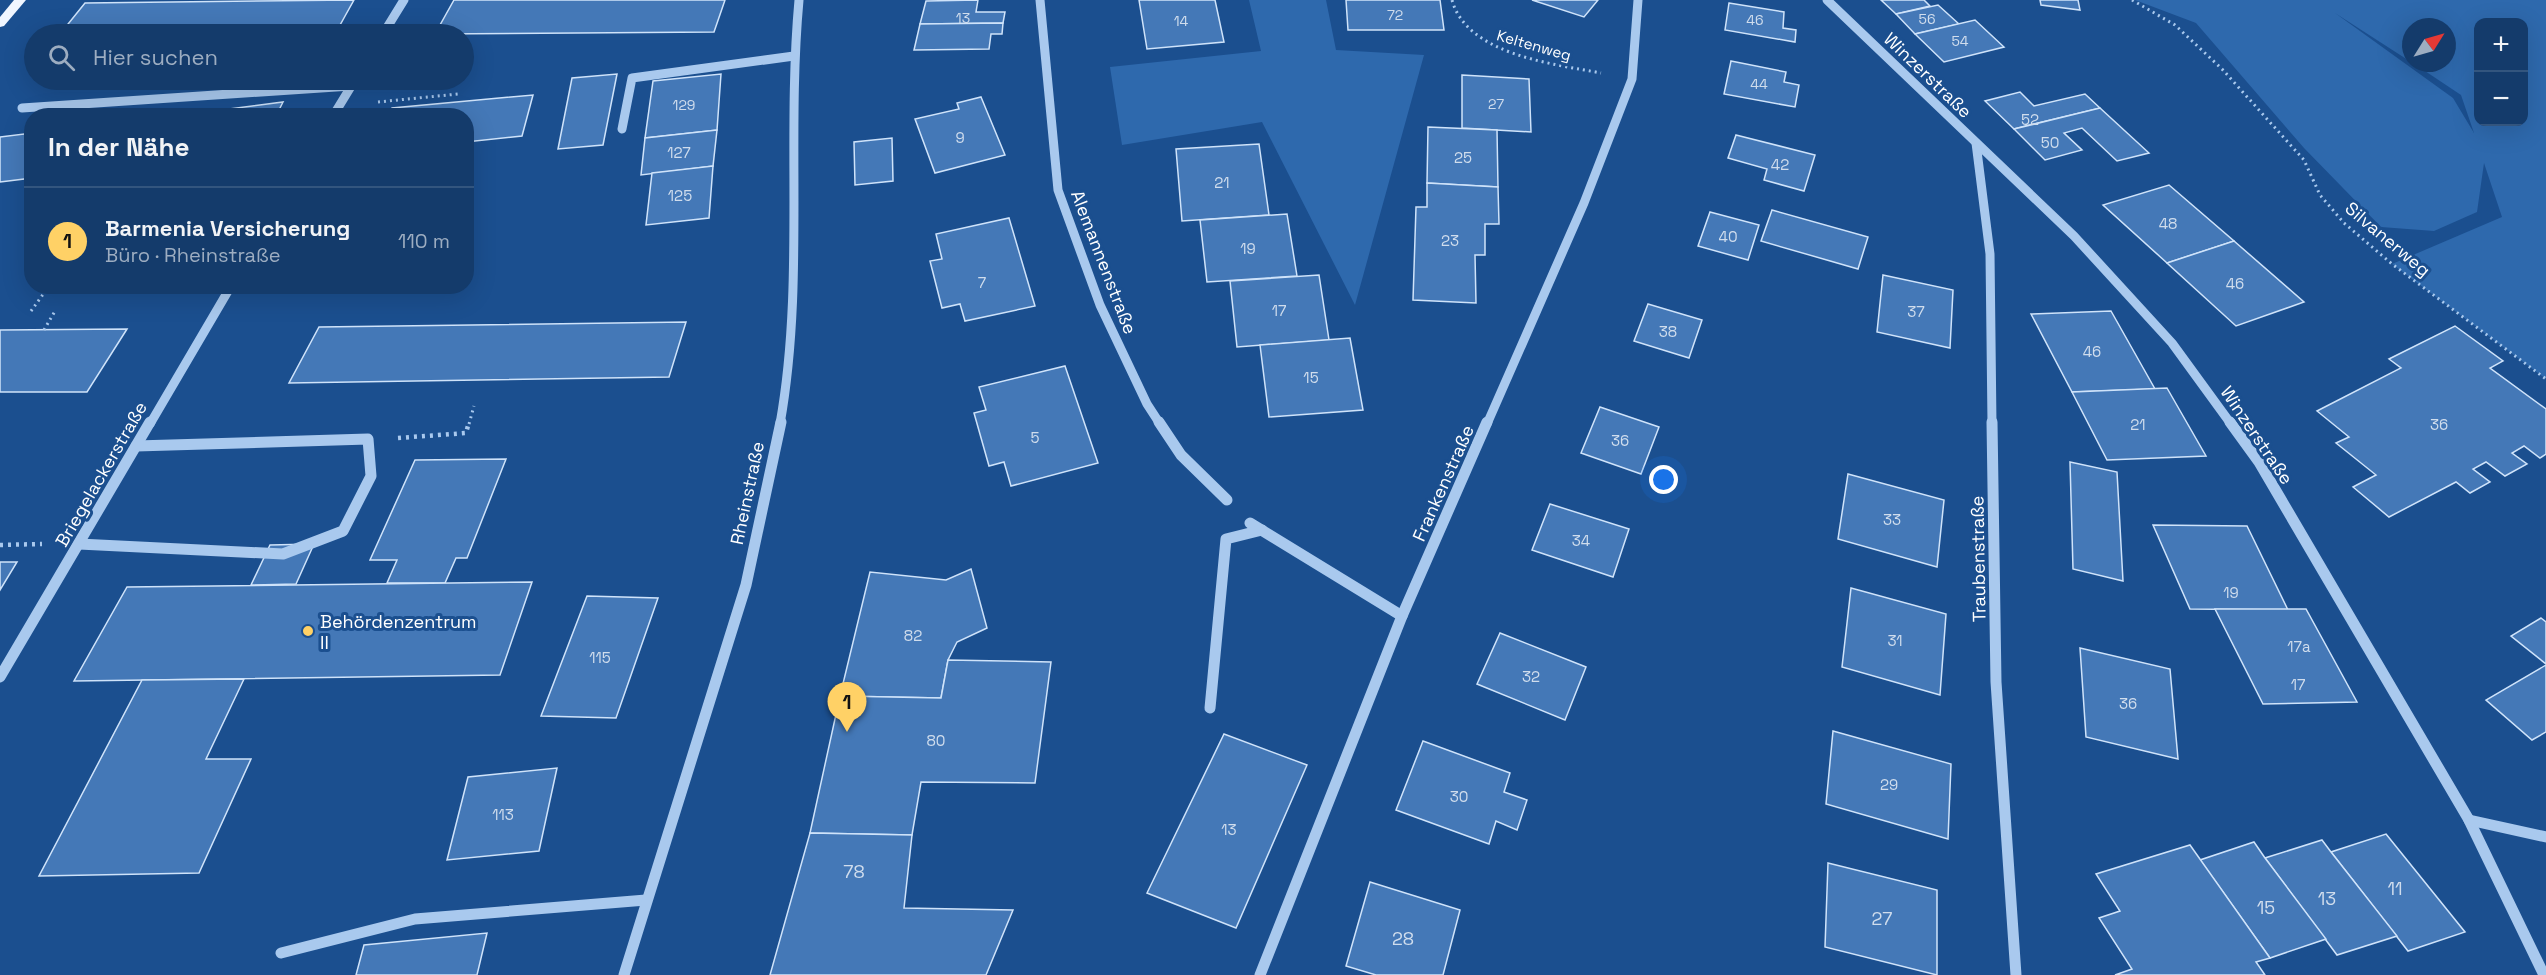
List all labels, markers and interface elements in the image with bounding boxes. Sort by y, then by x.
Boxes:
house number: 72 [1387,6,1403,24]
house number: 13 [956,9,970,27]
house number: 56 [1919,10,1935,28]
house number: 46 [1746,11,1764,29]
house number: 14 [1174,12,1189,30]
north arrow [2402,18,2456,72]
map controls [2474,18,2528,126]
button: + [2474,18,2528,72]
search box [24,24,474,90]
street label: Keltenweg [1495,25,1573,65]
street label: Winzerstraße [1879,27,1977,123]
house number: 54 [1951,32,1969,50]
icon: search [45,41,78,74]
text: Hier suchen [93,43,218,71]
button: − [2474,72,2528,126]
house number: 44 [1750,75,1768,93]
house number: 27 [1488,95,1504,113]
house number: 129 [673,96,695,114]
house number: 52 [2021,110,2039,129]
house number: 9 [955,128,965,147]
text: In der Nähe [48,130,189,164]
house number: 50 [2041,133,2059,152]
house number: 127 [667,143,691,162]
house number: 25 [1454,148,1472,167]
house number: 42 [1771,155,1789,174]
house number: 21 [1214,173,1230,192]
house number: 125 [668,186,692,205]
street label: Alemannenstraße [1066,187,1142,337]
street label: Silvanerweg [2341,197,2435,281]
text: Barmenia Versicherung [105,214,350,242]
house number: 48 [2159,214,2177,233]
house number: 40 [1719,227,1738,246]
text: 1 [63,228,72,254]
text: 110 m [398,228,450,254]
house number: 23 [1441,231,1459,250]
house number: 19 [1240,239,1256,258]
text: Büro · Rheinstraße [105,242,281,268]
house number: 7 [978,273,986,292]
house number: 46 [2226,274,2244,293]
house number: 17 [1272,301,1286,320]
house number: 37 [1907,302,1925,321]
house number: 38 [1659,322,1677,341]
house number: 46 [2083,342,2101,361]
house number: 15 [1303,368,1319,387]
street label: Winzerstraße [2216,381,2298,489]
street label: Briegelackerstraße [50,397,152,551]
house number: 21 [2130,415,2146,434]
house number: 36 [2430,415,2448,434]
street label: Frankenstraße [1407,421,1479,545]
house number: 5 [1031,428,1040,447]
house number: 36 [1611,431,1629,450]
street label: Rheinstraße [725,439,769,547]
your location [1649,465,1678,494]
street label: Traubenstraße [1965,496,1991,622]
house number: 33 [1883,510,1901,529]
house number: 34 [1572,531,1590,550]
house number: 19 [2223,583,2239,602]
place label: Behördenzentrum II [320,610,477,654]
marker: Behördenzentrum II [301,624,315,638]
house number: 82 [904,626,922,645]
house number: 31 [1887,631,1903,650]
house number: 17a [2287,637,2311,656]
house number: 115 [589,648,611,667]
house number: 32 [1522,667,1540,686]
house number: 17 [2291,675,2305,694]
pin: 1 [828,682,866,732]
house number: 36 [2119,694,2137,713]
house number: 80 [927,731,945,750]
house number: 29 [1880,775,1898,794]
house number: 30 [1450,787,1468,806]
house number: 113 [492,805,514,824]
house number: 13 [1221,820,1237,839]
house number: 78 [843,860,865,883]
house number: 11 [2387,877,2403,900]
house number: 13 [2318,887,2336,910]
house number: 15 [2257,896,2275,919]
house number: 27 [1872,907,1892,930]
house number: 28 [1392,927,1414,950]

